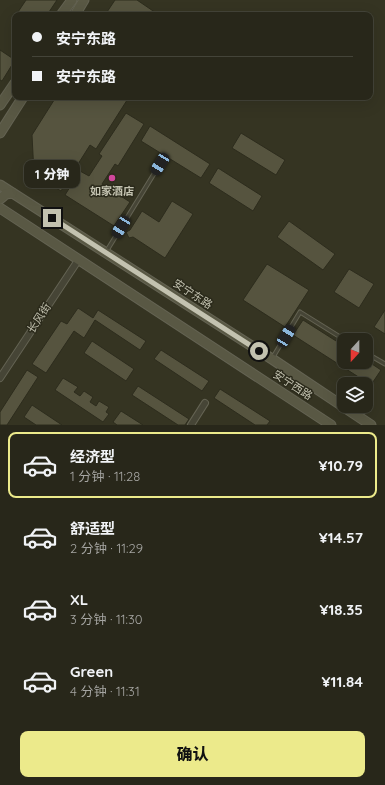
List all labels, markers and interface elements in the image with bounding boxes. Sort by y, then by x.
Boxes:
text: 安宁东路 [56,29,116,48]
text: 安宁东路 [56,67,116,86]
car [149,151,171,177]
callout: 1 分钟 [24,160,80,188]
text: 1 分钟 [35,166,69,182]
marker: 如家酒店 [107,173,117,183]
place label: 如家酒店 [90,184,134,198]
route end [43,209,61,227]
car [110,214,132,240]
street label: 安宁东路 [171,276,215,312]
street label: 长风街 [24,300,54,336]
car [275,323,297,349]
north arrow [337,333,373,369]
map controls [337,333,373,413]
route start [250,342,268,360]
street label: 安宁西路 [271,367,315,403]
button: layers [337,377,373,413]
icon: car [22,447,58,483]
text: 经济型 [70,447,115,466]
text: ¥10.79 [319,456,363,475]
text: 1 分钟 · 11:28 [70,468,140,484]
icon: car [22,519,58,555]
text: 舒适型 [70,519,115,538]
text: ¥14.57 [319,528,363,547]
text: 2 分钟 · 11:29 [70,540,143,556]
text: XL [70,590,88,609]
icon: car [22,591,58,627]
text: ¥18.35 [320,600,363,619]
text: 3 分钟 · 11:30 [70,611,143,627]
text: Green [70,662,113,681]
icon: car [22,663,58,699]
text: ¥11.84 [322,672,363,691]
text: 4 分钟 · 11:31 [70,683,140,699]
button: 确认 [20,731,365,777]

